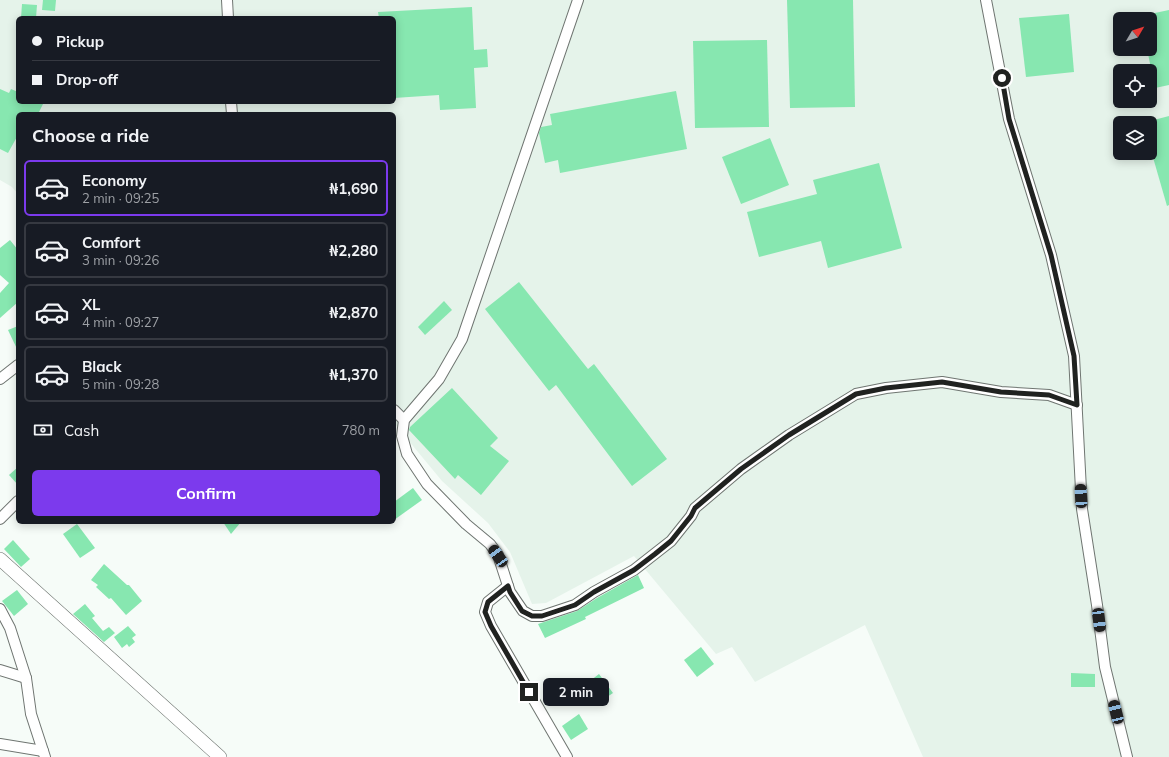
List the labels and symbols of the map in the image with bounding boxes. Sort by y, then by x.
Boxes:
north arrow [1113,12,1157,56]
route start [993,69,1011,87]
car [1074,484,1088,508]
car [486,543,510,569]
car [1092,607,1106,633]
callout: 2 min [543,678,609,706]
route end [520,683,538,701]
car [1107,699,1125,725]

